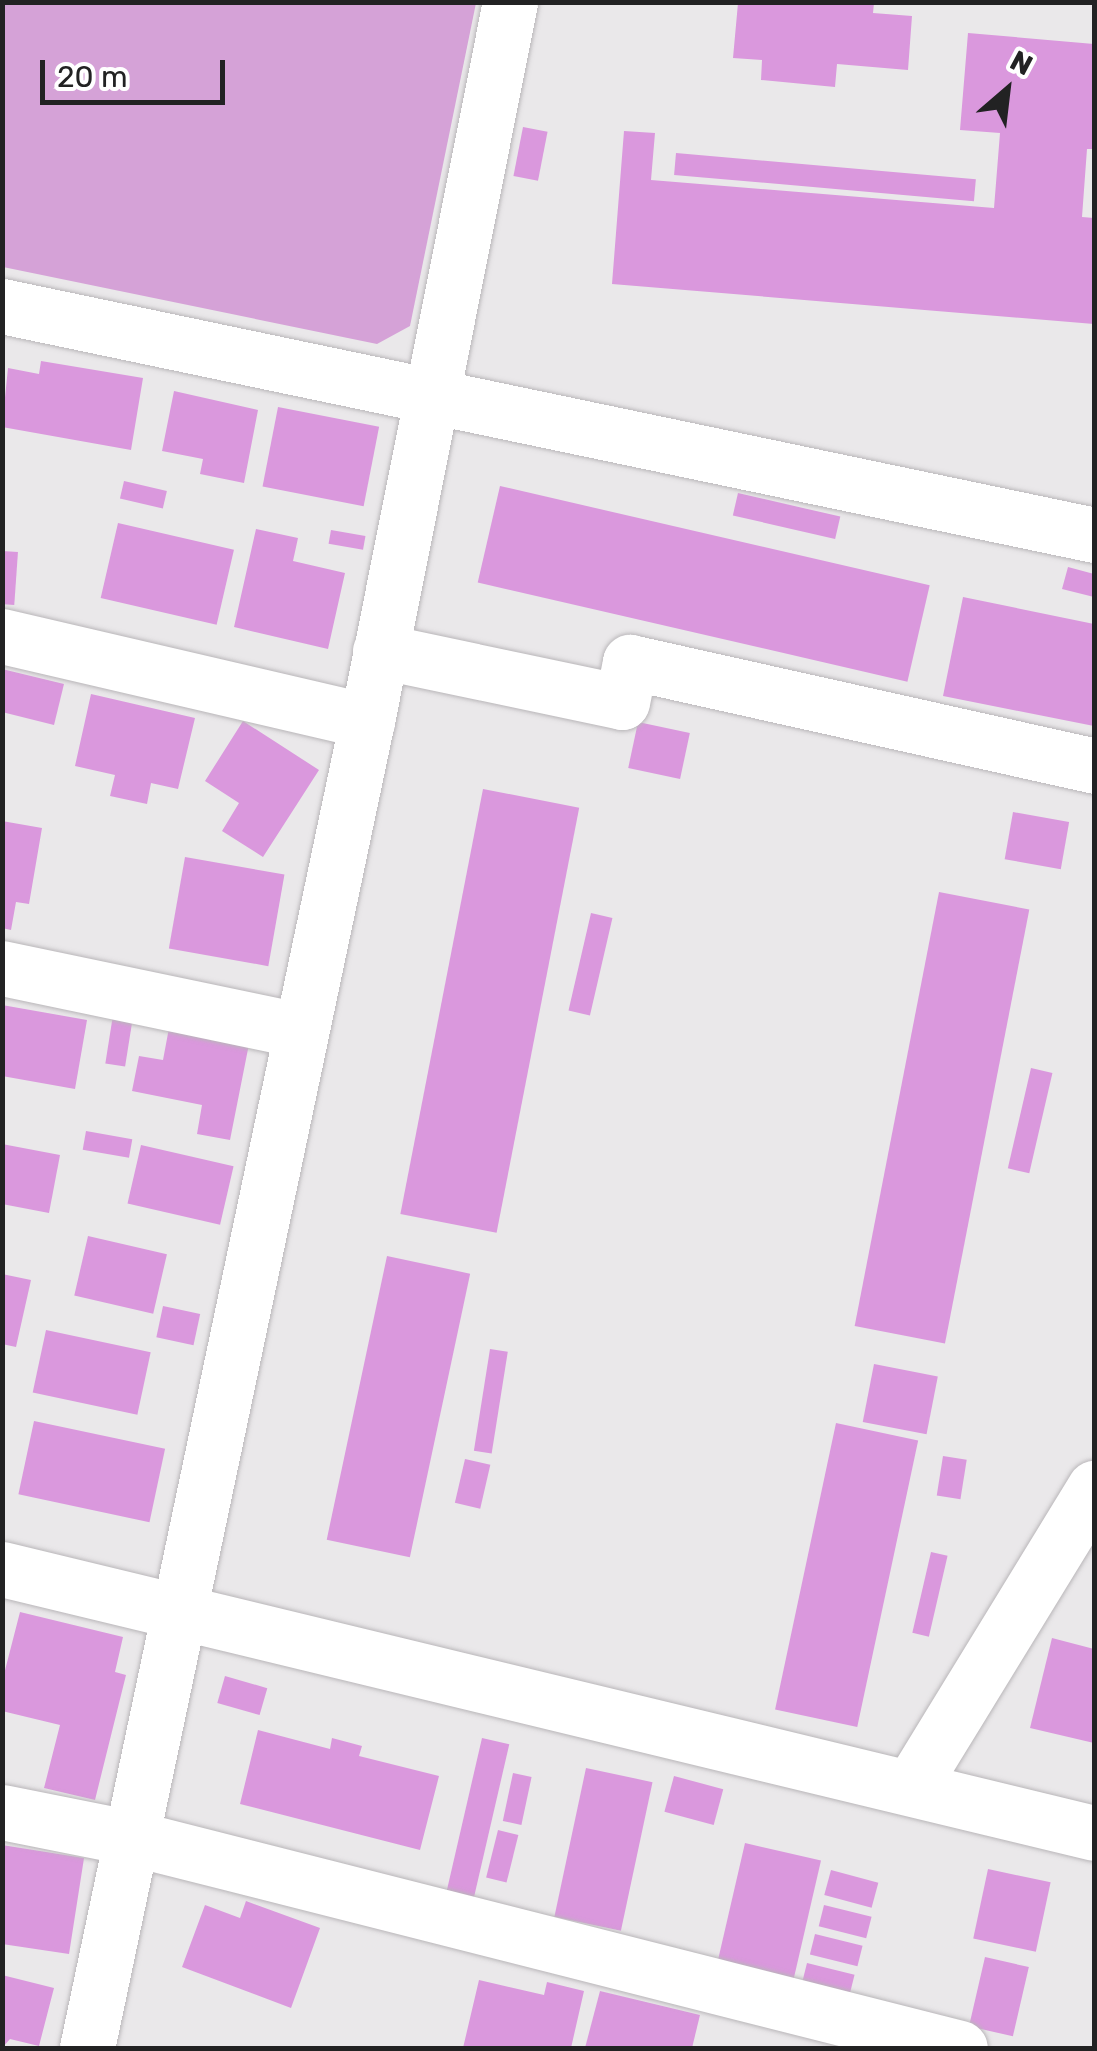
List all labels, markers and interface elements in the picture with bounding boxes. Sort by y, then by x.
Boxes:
scale bar [45,40,230,102]
north arrow [957,40,1057,140]
text: N [1005,44,1038,82]
text: 20 m [57,59,128,95]

